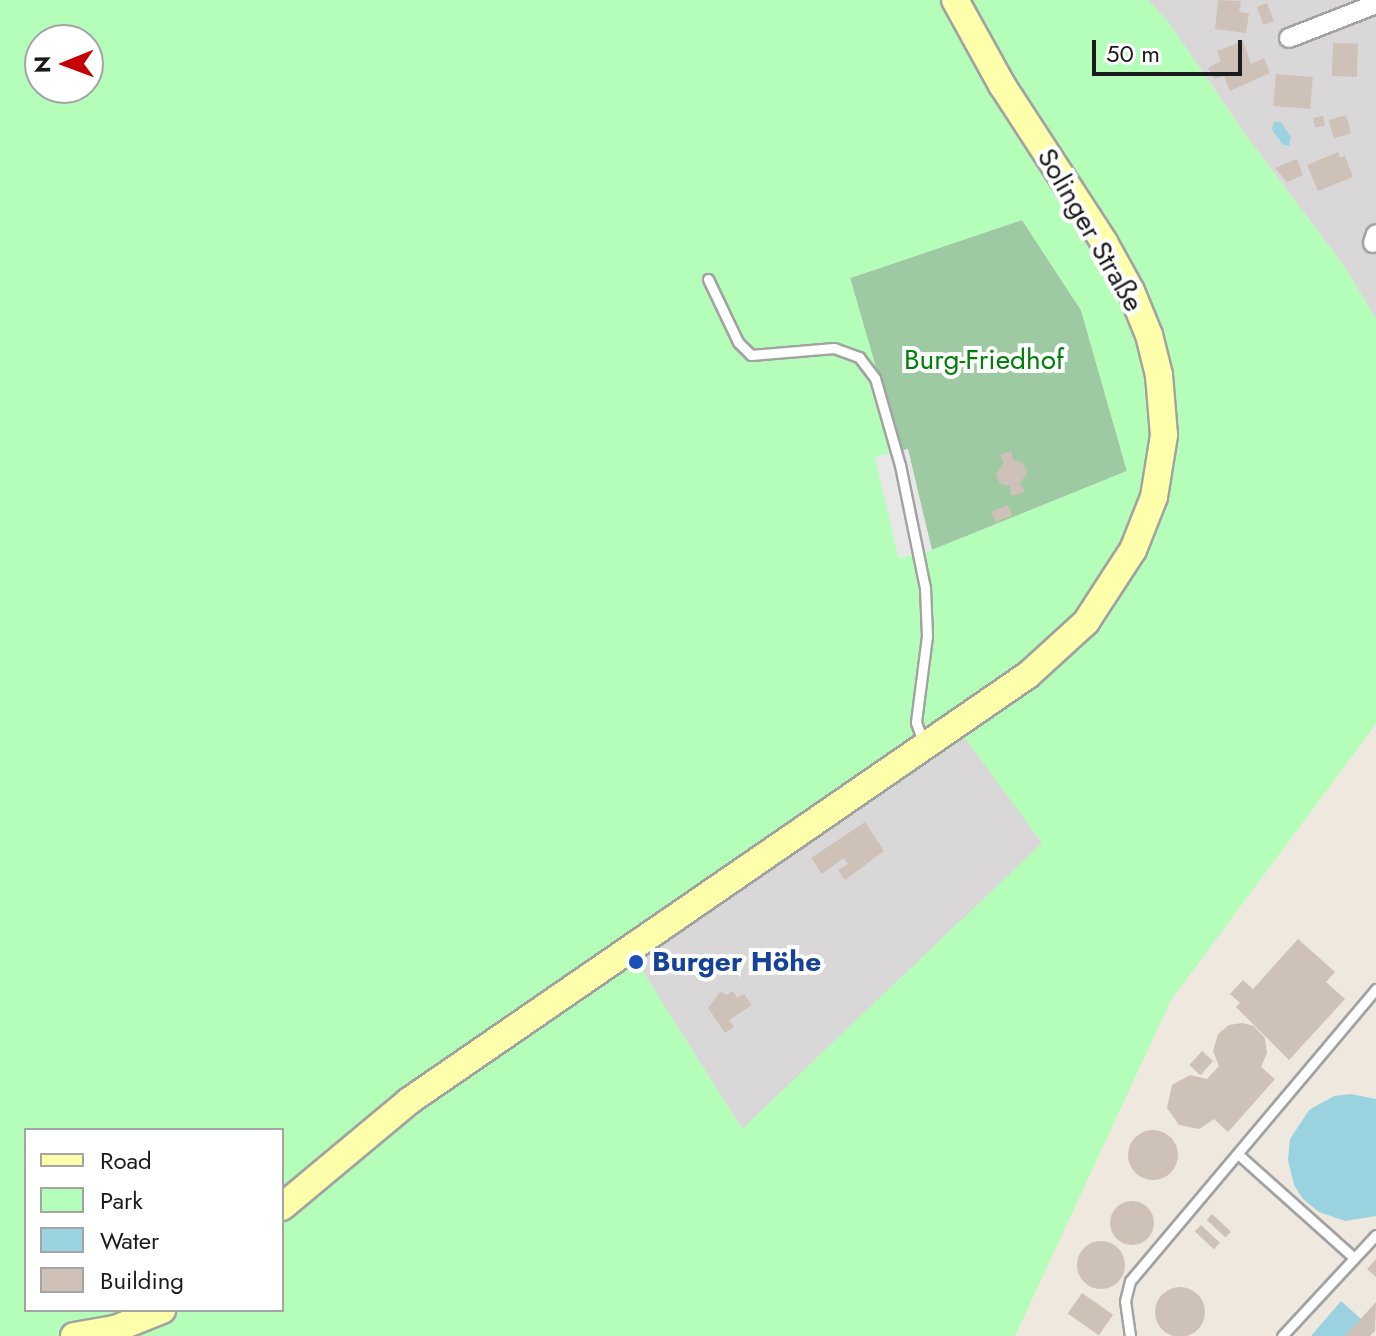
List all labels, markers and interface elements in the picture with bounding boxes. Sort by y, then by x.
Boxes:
north arrow [24,24,104,104]
scale bar [1096,24,1246,74]
text: 50 m [1106,36,1160,71]
text: N [26,55,58,73]
street label: Solinger Straße [1030,142,1150,318]
park label: Burg-Friedhof [904,343,1064,377]
place label: Burger Höhe [652,945,821,979]
marker: Burger Höhe [627,953,645,971]
legend [24,1128,284,1312]
text: Road [100,1143,152,1178]
text: Park [100,1183,143,1218]
text: Water [100,1223,159,1258]
text: Building [100,1263,184,1298]

